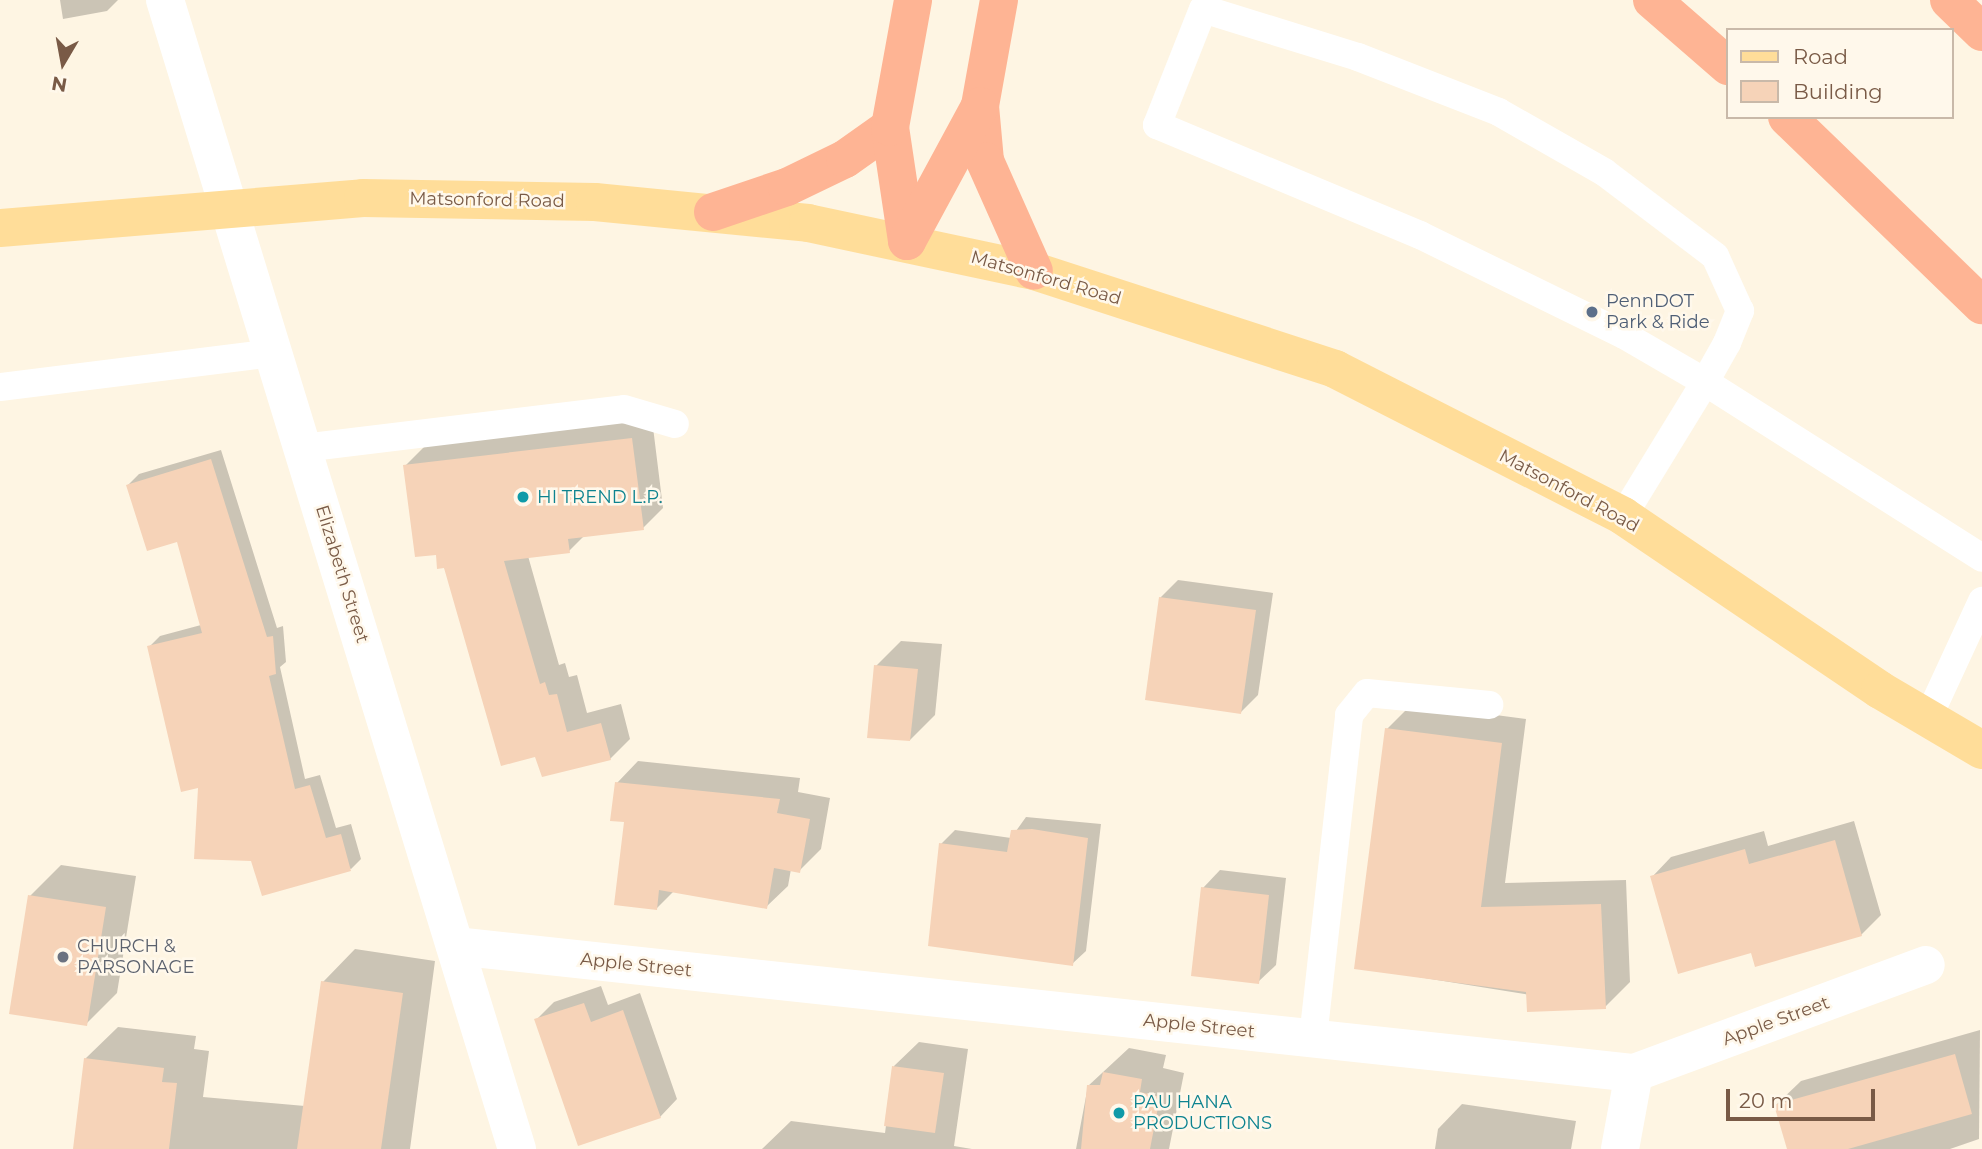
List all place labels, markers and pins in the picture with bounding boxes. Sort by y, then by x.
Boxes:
place label: PennDOT Park & Ride [1606,291,1710,334]
marker: PennDOT Park & Ride [1584,304,1600,320]
place label: HI TREND L.P. [537,486,663,508]
marker: HI TREND L.P. [515,489,531,505]
place label: CHURCH & PARSONAGE [77,936,195,978]
marker: CHURCH & PARSONAGE [55,949,71,965]
place label: PAU HANA PRODUCTIONS [1133,1092,1272,1134]
marker: PAU HANA PRODUCTIONS [1111,1105,1127,1121]

